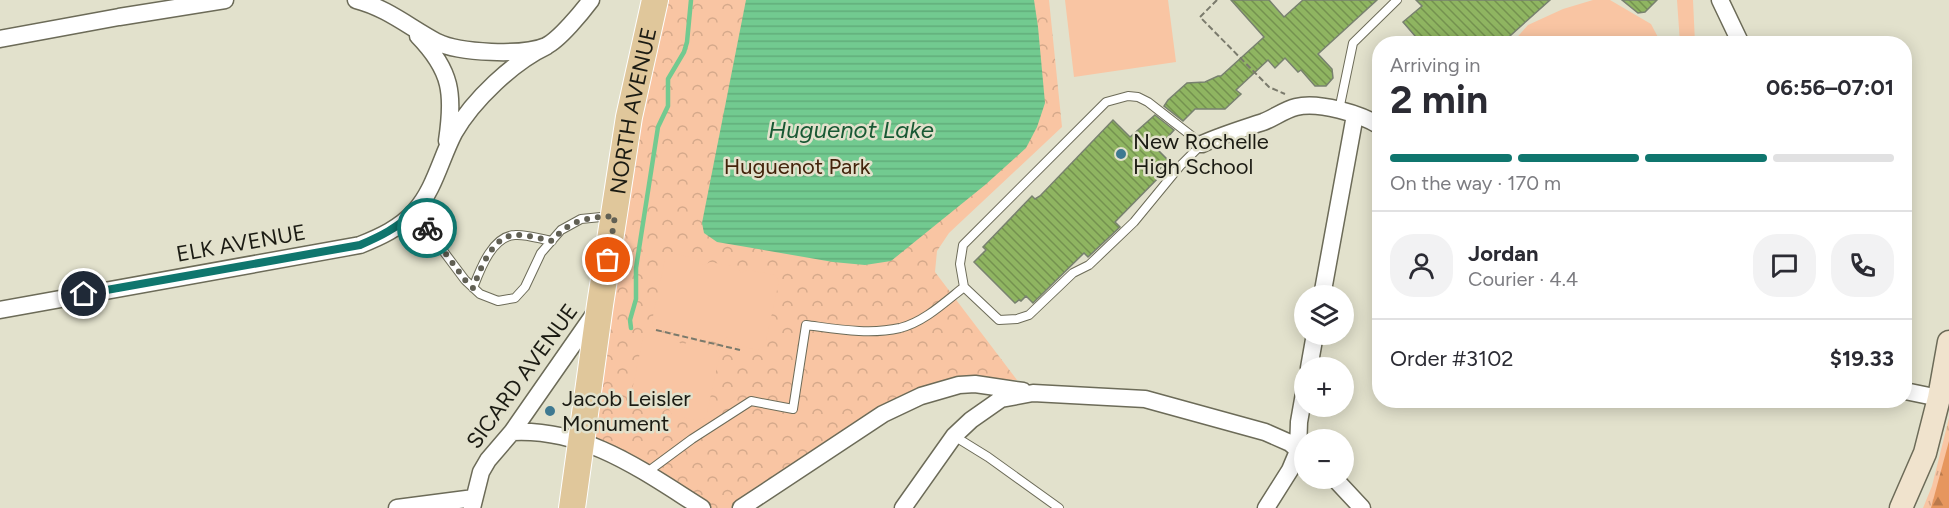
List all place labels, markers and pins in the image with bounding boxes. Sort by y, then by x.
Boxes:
place label: New Rochelle High School [1133,128,1269,180]
marker: New Rochelle High School [1114,147,1128,161]
pin [582,234,633,285]
pin [58,268,109,319]
place label: Jacob Leisler Monument [562,385,691,437]
marker: Jacob Leisler Monument [543,404,557,418]

